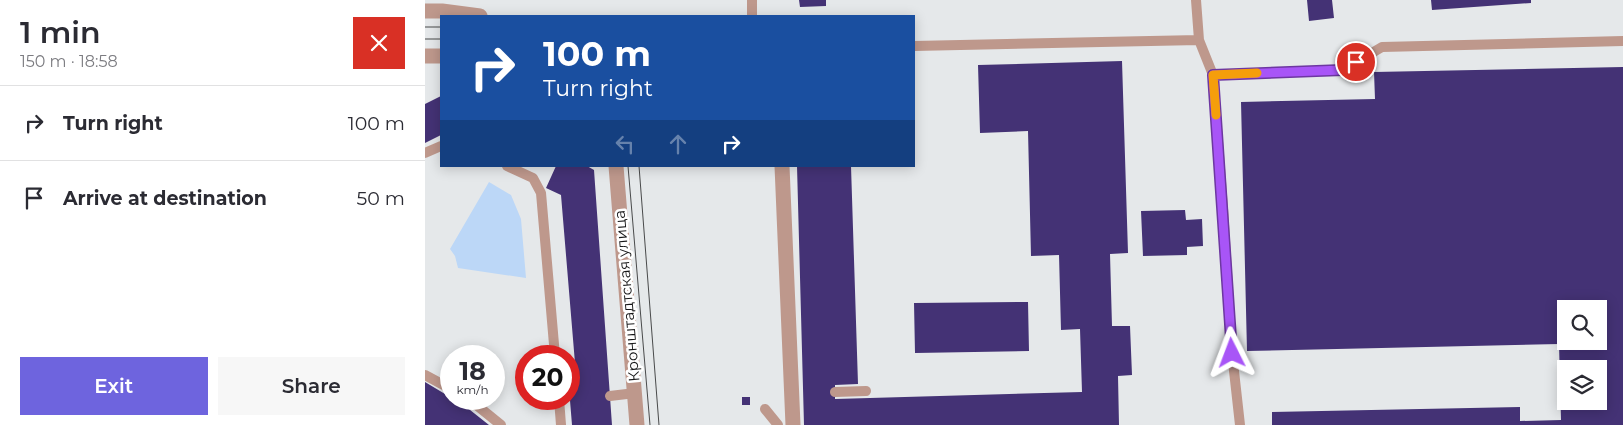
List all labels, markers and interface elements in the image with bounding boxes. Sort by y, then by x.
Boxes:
text: 1 min [20,14,101,51]
button: close [353,17,405,69]
text: 100 m [543,32,651,75]
icon: right [460,35,525,100]
pin [1335,41,1377,83]
icon: arrive [1342,48,1370,76]
text: 150 m · 18:58 [20,52,118,71]
text: Turn right [543,75,653,102]
icon: right [20,109,48,137]
text: Turn right [63,112,163,135]
text: 100 m [348,112,405,135]
icon: left [611,130,639,158]
icon: ahead [664,130,692,158]
icon: right [717,130,745,158]
icon: arrive [20,184,48,212]
text: Arrive at destination [63,187,267,210]
text: 50 m [357,187,405,210]
street label: Кронштадтская улица [610,209,643,383]
map controls [1557,300,1607,410]
button: search [1557,300,1607,350]
position arrow [1205,326,1257,378]
speed limit sign: 20 [515,345,580,410]
text: 18 [459,356,486,386]
button: Exit [20,357,208,415]
button: Share [218,357,405,415]
button: layers [1557,360,1607,410]
text: km/h [456,382,489,397]

